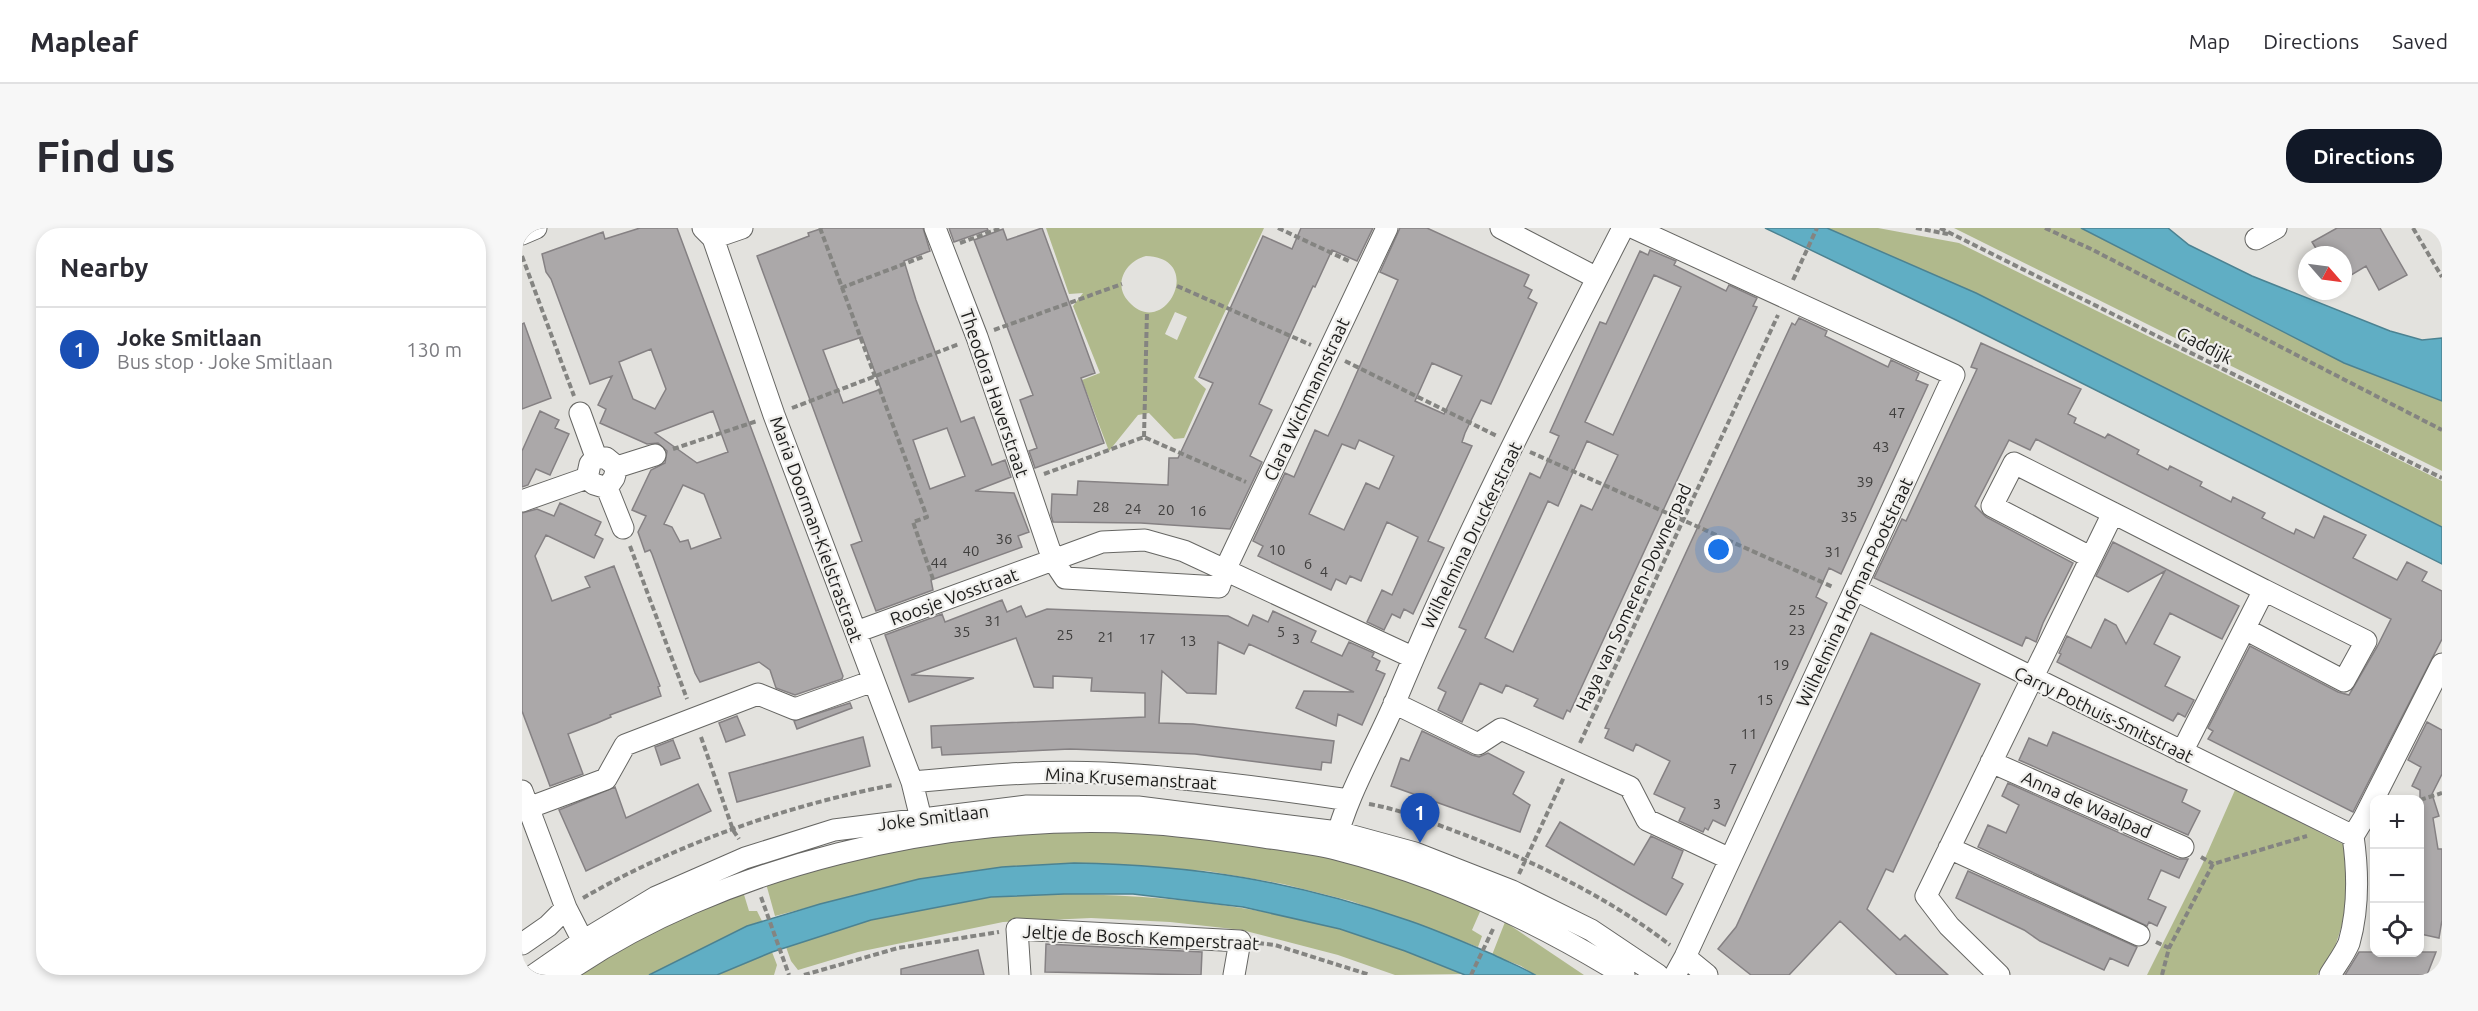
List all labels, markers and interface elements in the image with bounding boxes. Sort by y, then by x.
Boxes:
text: Mapleaf [30,26,138,57]
text: Map [2189,29,2230,53]
text: Directions [2263,29,2359,53]
text: Saved [2392,29,2448,53]
button: Directions [2286,129,2442,183]
text: Find us [36,133,175,180]
north arrow [2298,246,2352,300]
text: Nearby [60,253,148,282]
street label: Theodora Haverstraat [957,306,1033,480]
street label: Clara Wichmannstraat [1259,314,1353,484]
street label: Gaddijk [2174,322,2236,368]
text: Joke Smitlaan [117,325,262,350]
text: 1 [74,338,85,361]
text: 130 m [406,338,462,361]
text: Bus stop · Joke Smitlaan [117,350,333,373]
house number: 47 [1889,404,1905,421]
street label: Maria Doorman-Kielstrastraat [767,413,867,645]
street label: Wilhelmina Druckerstraat [1417,438,1525,632]
house number: 43 [1873,438,1889,455]
house number: 39 [1857,473,1873,490]
street label: Wilhelmina Hofman-Pootstraat [1792,474,1916,710]
street label: Haya van Someren-Downerpad [1571,480,1695,714]
house number: 28 [1093,498,1109,515]
house number: 24 [1125,500,1141,517]
house number: 20 [1158,501,1174,518]
house number: 16 [1190,502,1206,519]
house number: 35 [1841,508,1857,525]
house number: 36 [996,530,1012,547]
your location [1704,535,1733,564]
house number: 10 [1269,541,1285,558]
house number: 40 [963,542,979,559]
house number: 31 [1825,543,1841,560]
house number: 44 [931,554,947,571]
house number: 6 [1304,555,1312,572]
house number: 4 [1320,563,1328,580]
street label: Roosje Vosstraat [887,564,1021,628]
house number: 25 [1789,601,1805,618]
house number: 31 [985,612,1001,629]
house number: 23 [1789,621,1805,638]
house number: 35 [954,623,970,640]
house number: 5 [1277,623,1285,640]
house number: 25 [1057,626,1073,643]
house number: 21 [1098,628,1114,645]
house number: 17 [1139,630,1155,647]
house number: 3 [1292,630,1300,647]
house number: 13 [1180,632,1196,649]
house number: 19 [1773,656,1789,673]
street label: Carry Pothuis-Smitstraat [2011,662,2197,766]
house number: 15 [1757,691,1773,708]
house number: 11 [1741,725,1757,742]
house number: 7 [1729,760,1737,777]
street label: Mina Krusemanstraat [1045,764,1217,792]
street label: Anna de Waalpad [2019,766,2155,842]
pin: 1 [1400,794,1440,843]
house number: 3 [1713,795,1721,812]
map controls [2370,795,2424,957]
button: + [2370,795,2424,849]
street label: Joke Smitlaan [876,800,990,834]
button: − [2370,849,2424,903]
button: locate [2370,903,2424,957]
street label: Jeltje de Bosch Kemperstraat [1022,921,1260,953]

